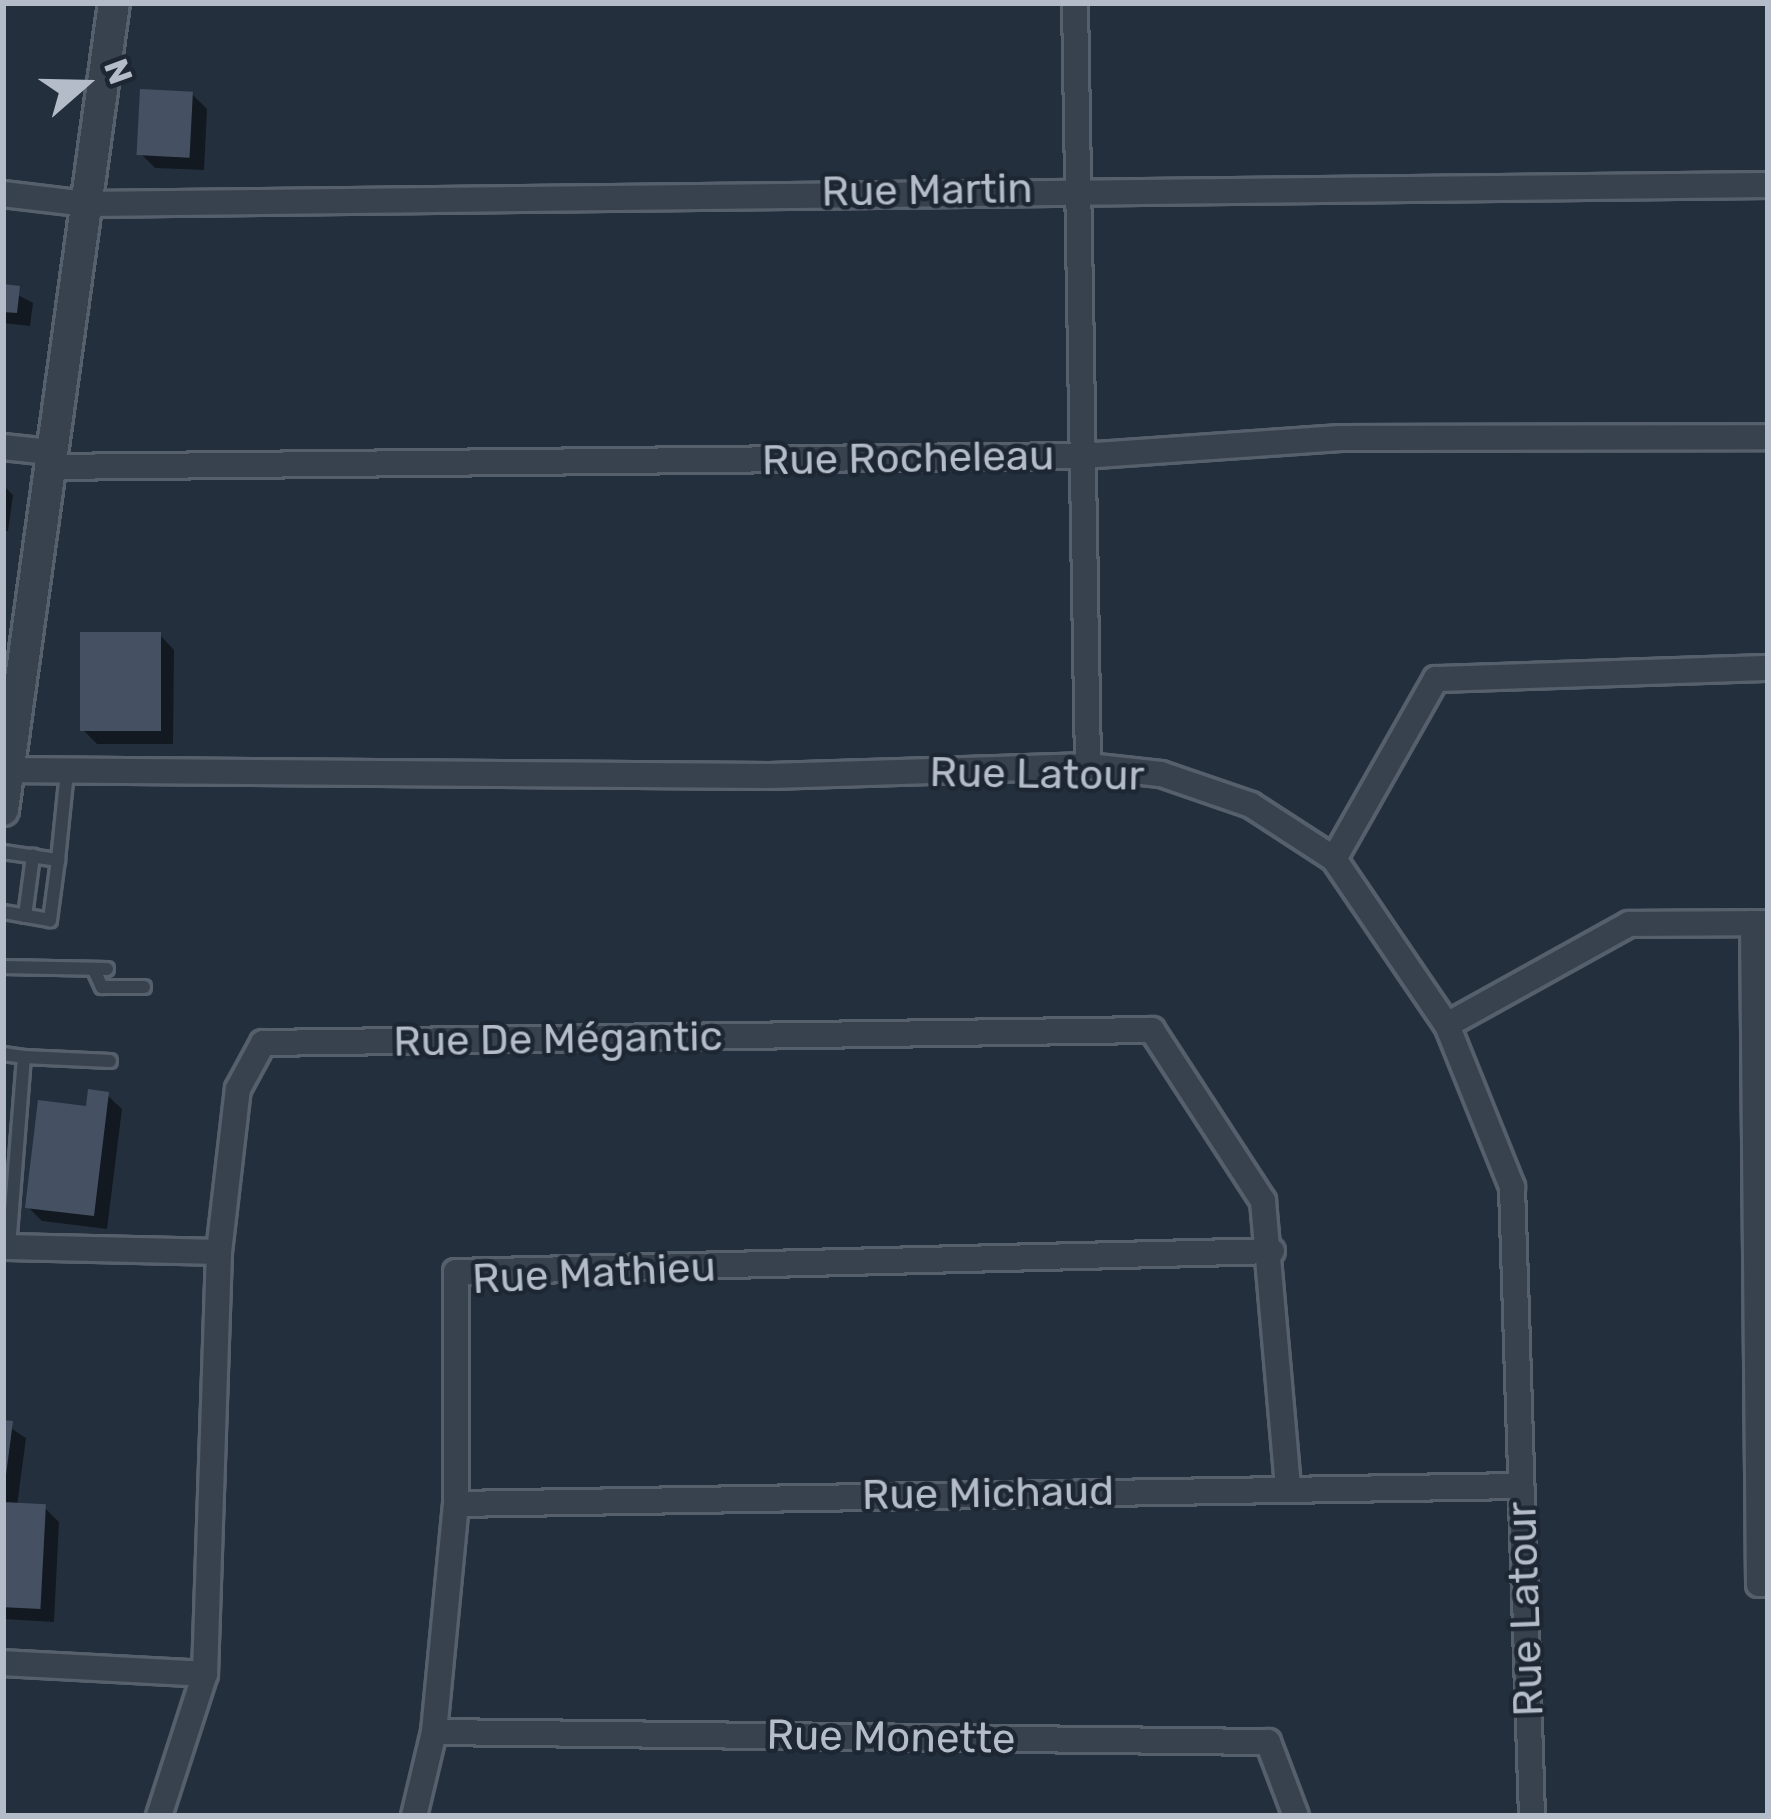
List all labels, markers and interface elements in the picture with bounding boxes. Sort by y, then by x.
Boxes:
north arrow [24,24,144,144]
text: N [96,54,141,89]
street label: Rue Martin [821,163,1033,217]
street label: Rue Rocheleau [761,430,1055,486]
street label: Rue Latour [929,747,1145,801]
street label: Rue De Mégantic [393,1011,723,1067]
street label: Rue Mathieu [471,1241,717,1305]
street label: Rue Michaud [861,1466,1115,1520]
street label: Rue Latour [1496,1501,1554,1717]
street label: Rue Monette [766,1710,1016,1764]

